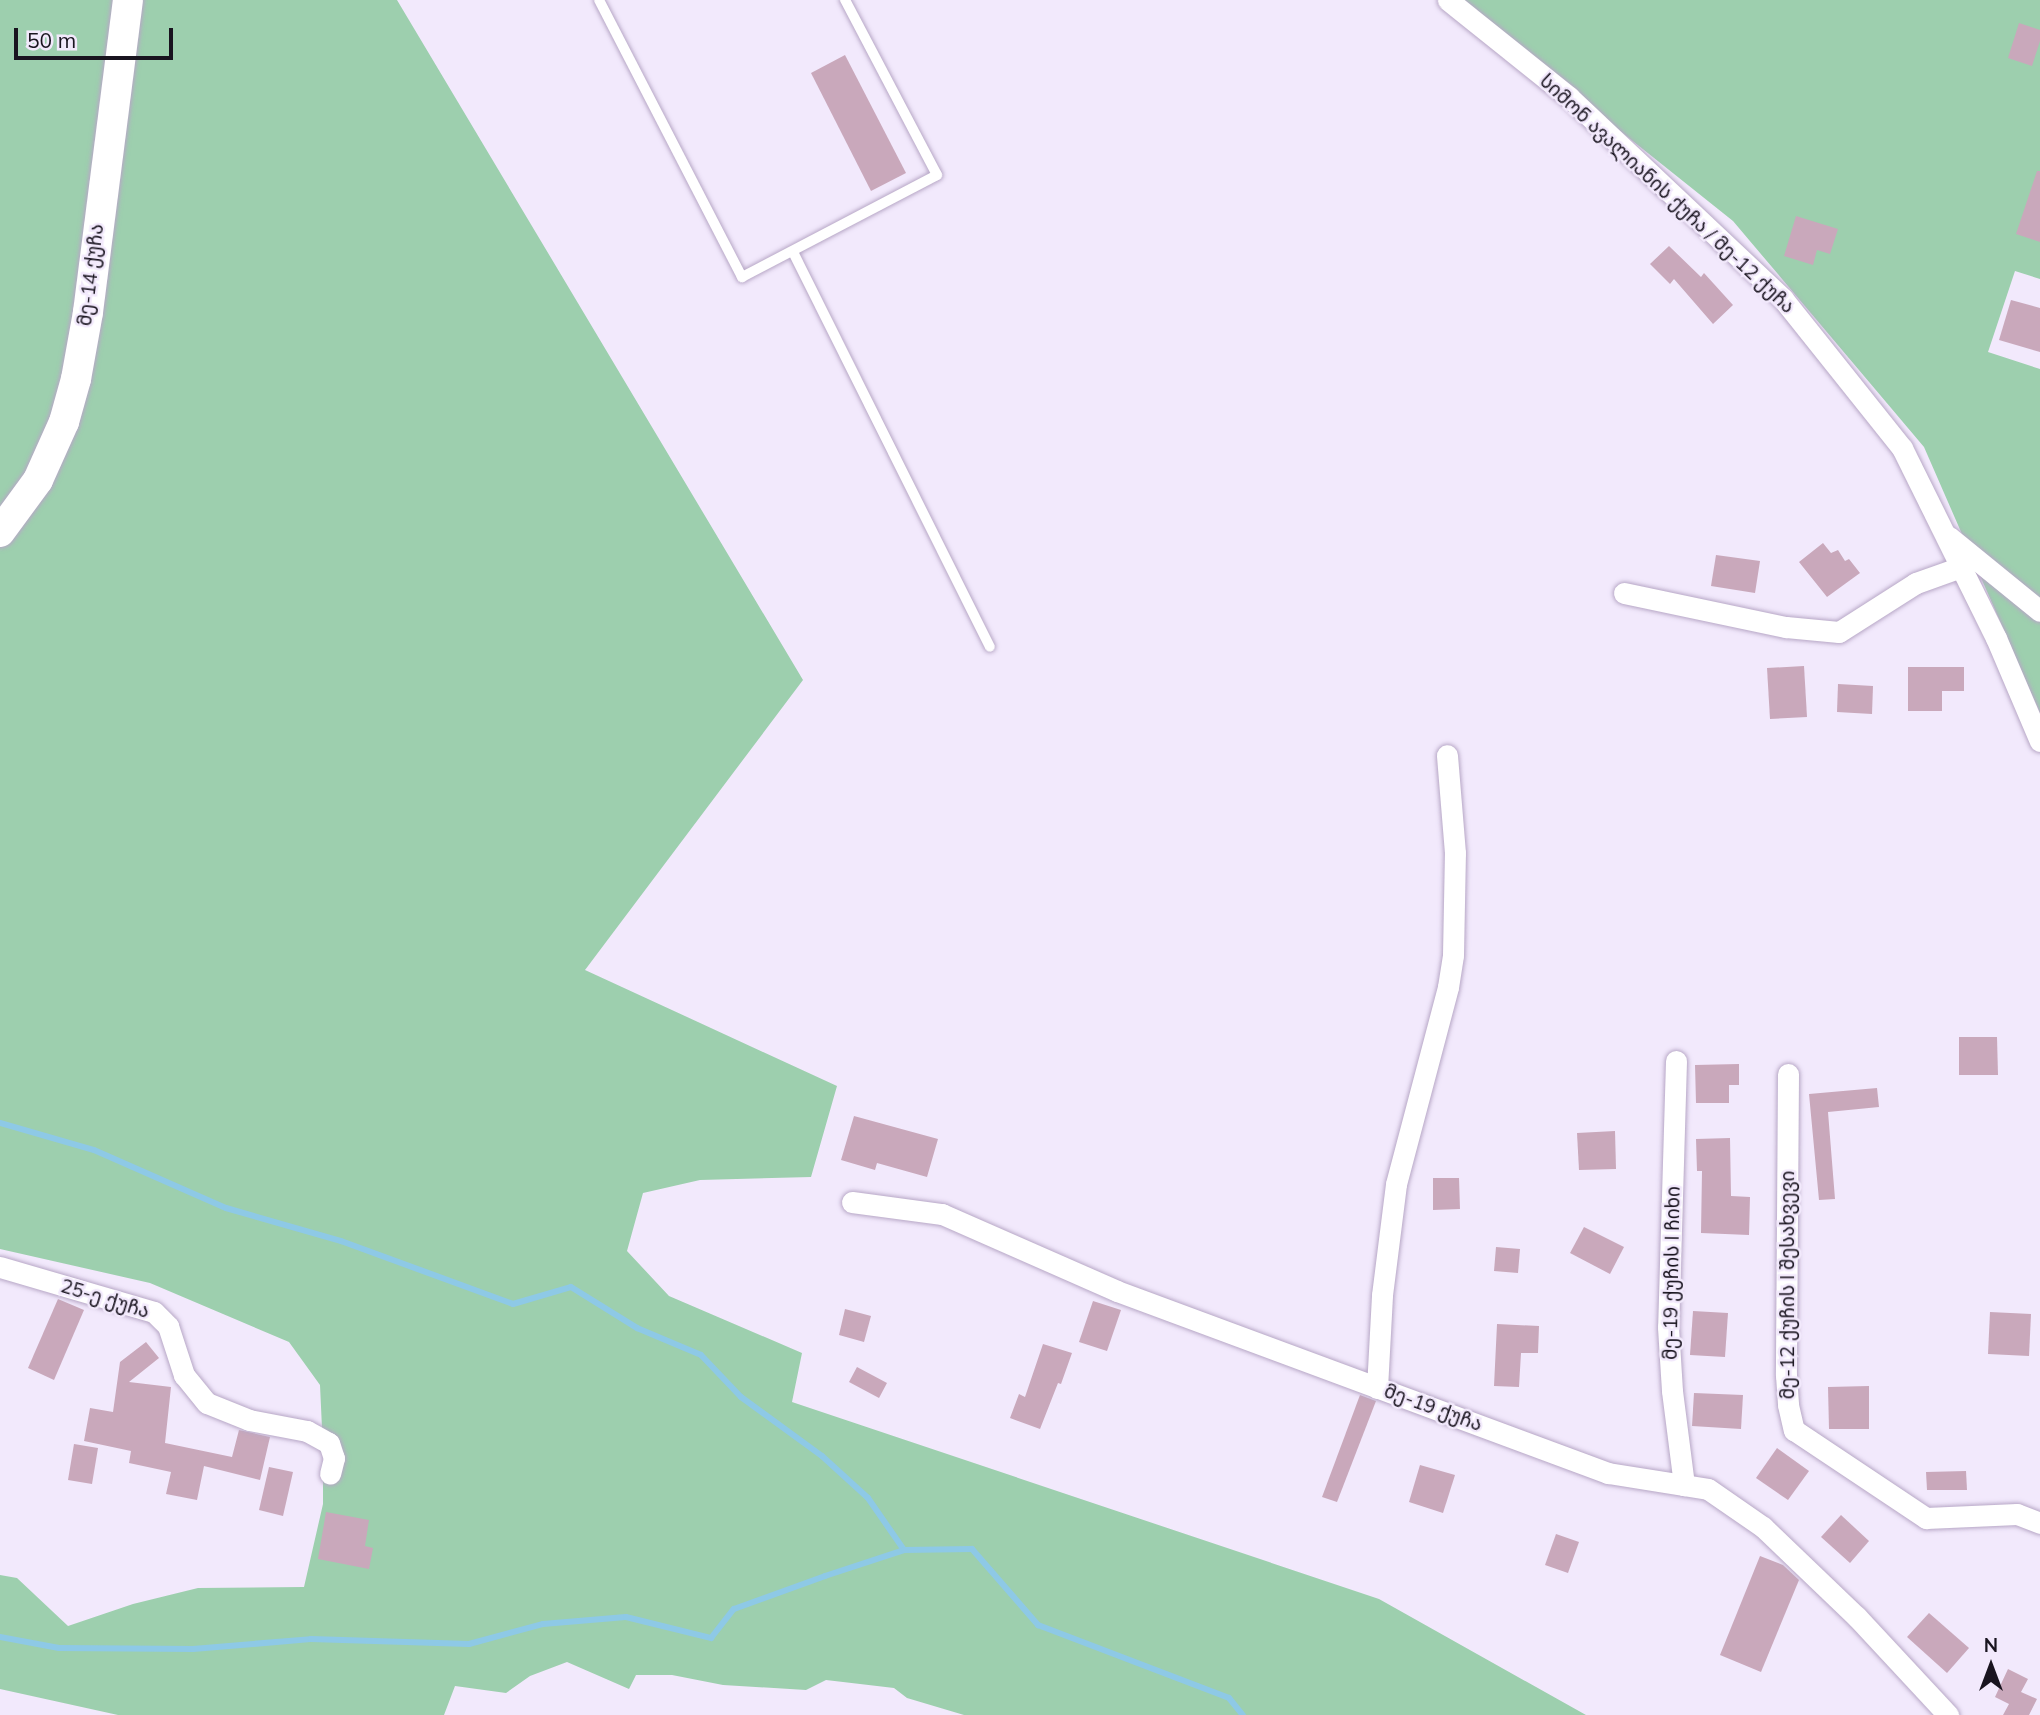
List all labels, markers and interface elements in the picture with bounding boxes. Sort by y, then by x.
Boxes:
scale bar [18,14,177,58]
text: 50 m [27,27,76,53]
street label: სიმონ ავალიანის ქუჩა / მე-12 ქუჩა [1535,70,1799,318]
street label: მე-14 ქუჩა [73,223,109,327]
street label: მე-12 ქუჩის I შესახვევი [1777,1171,1799,1399]
street label: მე-19 ქუჩის I ჩიხი [1659,1186,1685,1360]
street label: 25-ე ქუჩა [58,1275,152,1323]
street label: მე-19 ქუჩა [1381,1380,1485,1436]
north arrow [1956,1631,2026,1701]
text: N [1984,1633,1998,1657]

